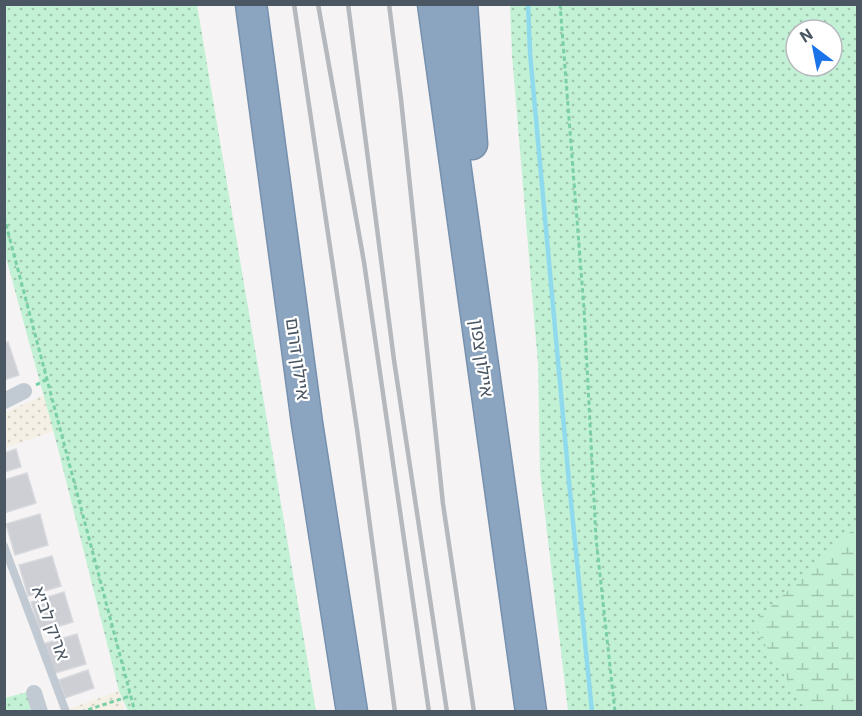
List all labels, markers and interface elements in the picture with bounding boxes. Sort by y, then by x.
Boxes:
north arrow [784,18,844,78]
text: N [796,25,816,47]
street label: איילון דרום [282,316,314,402]
street label: איילון צפון [466,318,498,398]
street label: אריק לביא [28,583,74,663]

